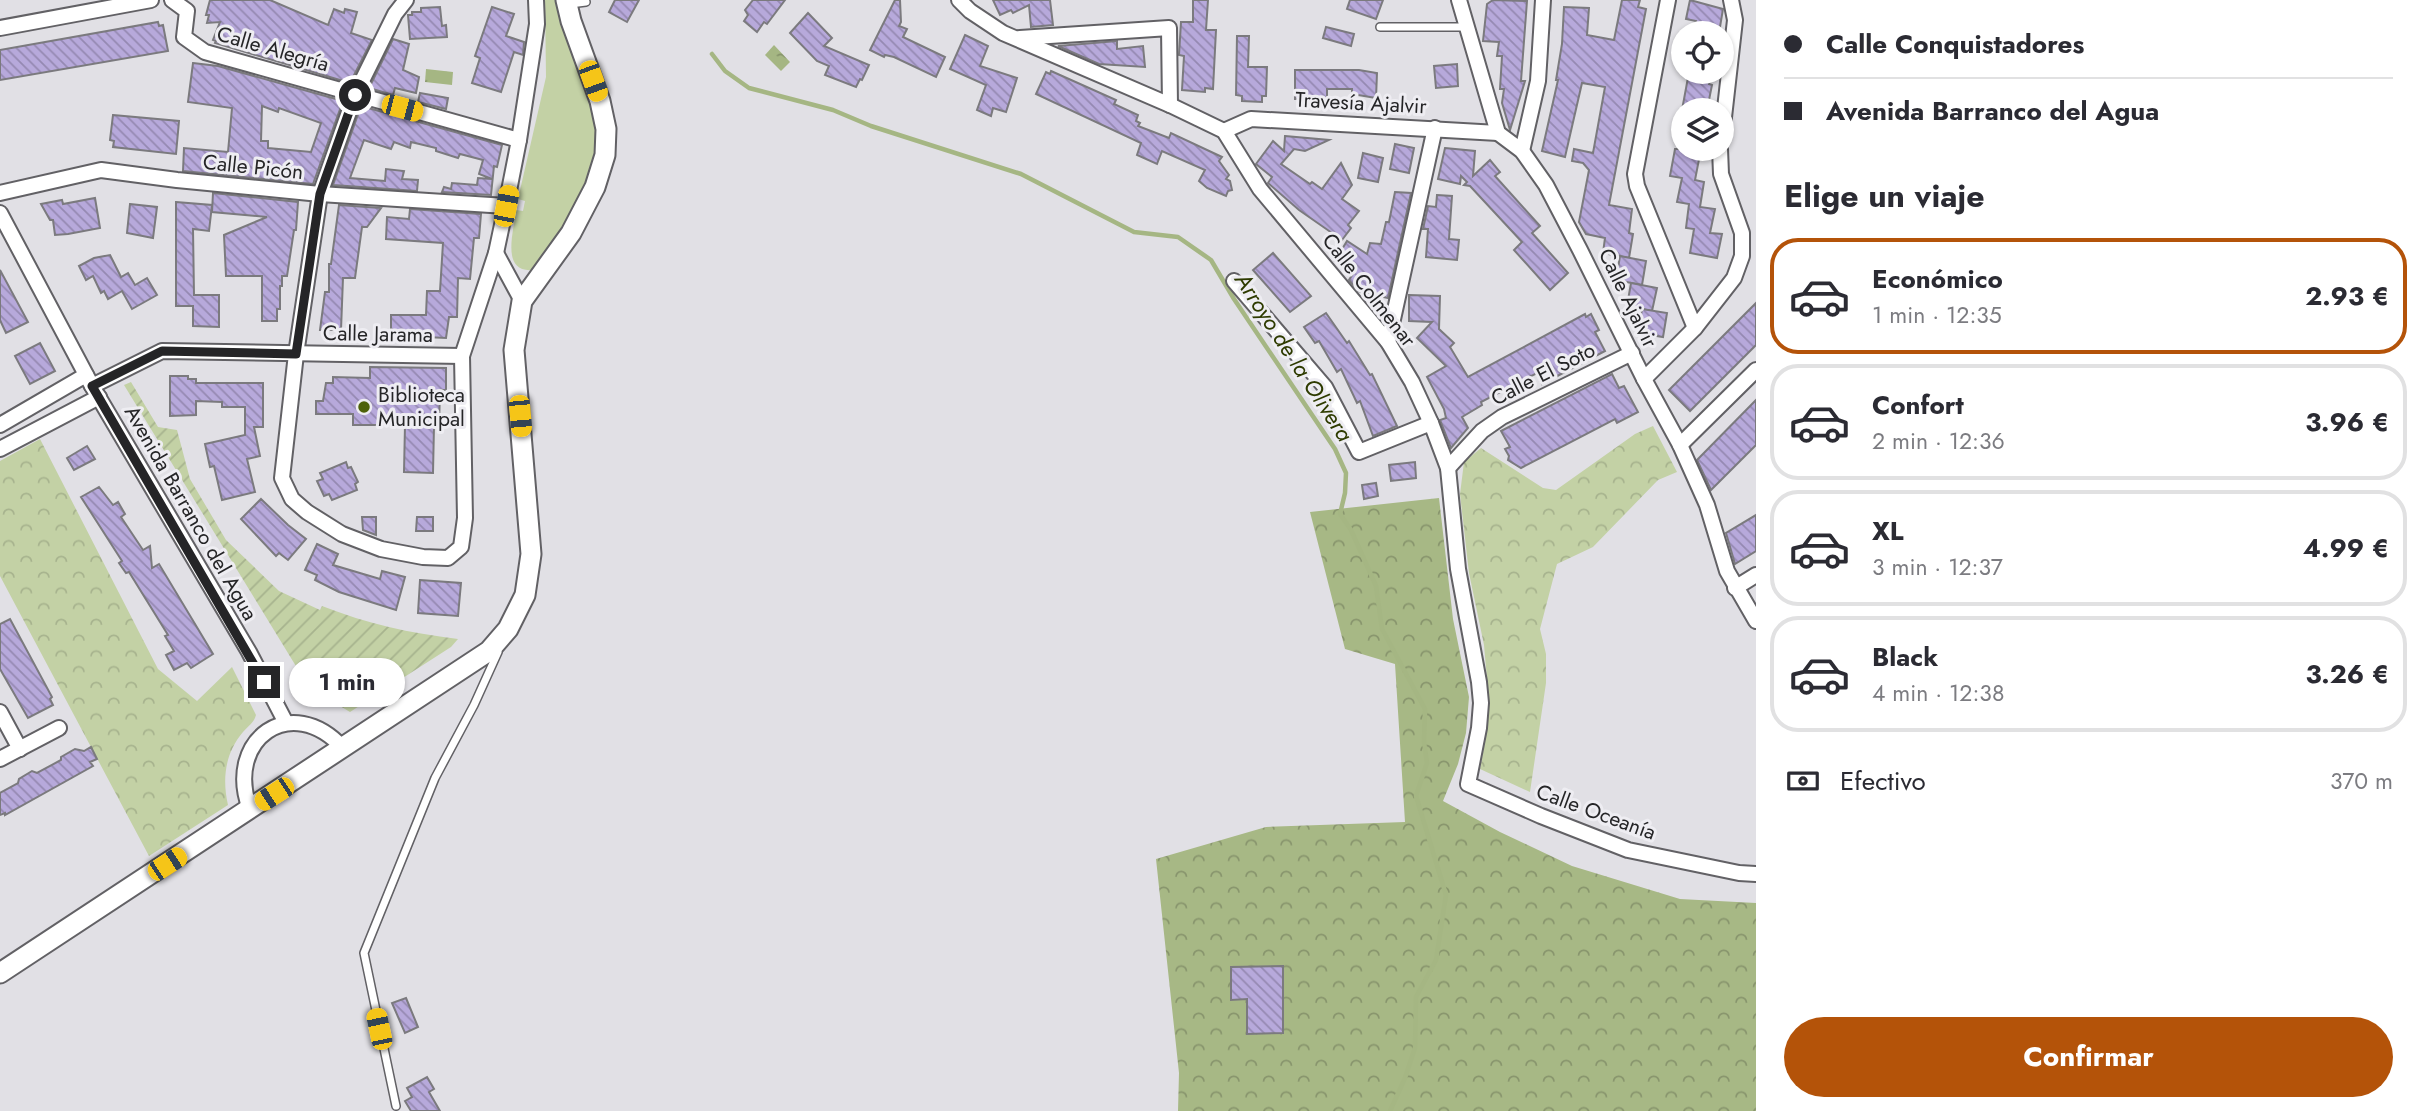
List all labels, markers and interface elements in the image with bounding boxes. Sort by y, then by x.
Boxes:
street label: Calle Alegría [213,19,333,79]
map controls [1671,21,1734,161]
button: locate [1671,21,1734,84]
text: Calle Conquistadores [1826,25,2084,63]
car [576,58,611,104]
route start [339,79,371,111]
street label: Travesía Ajalvir [1295,85,1428,121]
car [379,92,426,124]
text: Avenida Barranco del Agua [1826,92,2159,130]
button: layers [1671,98,1734,161]
street label: Calle Picón [201,147,305,187]
text: Elige un viaje [1784,173,1985,219]
car [492,183,521,229]
street label: Calle Colmenar [1315,227,1424,354]
street label: Calle Ajalvir [1591,243,1665,353]
text: Económico [1872,260,2003,298]
water label: Arroyo de la Olivera [1226,265,1362,449]
icon: car [1788,265,1851,328]
text: 2.93 € [2305,277,2389,315]
text: 1 min · 12:35 [1872,298,2002,332]
street label: Calle Jarama [323,318,433,350]
street label: Calle El Soto [1486,335,1600,413]
place label: Biblioteca Municipal [378,380,465,434]
text: Confort [1872,386,1964,424]
icon: car [1788,391,1851,454]
car [508,394,533,438]
marker: Biblioteca Municipal [356,399,372,415]
street label: Avenida Barranco del Agua [117,400,265,626]
text: 3.96 € [2305,403,2389,441]
text: 2 min · 12:36 [1872,424,2005,458]
text: XL [1872,512,1904,550]
icon: car [1788,517,1851,580]
text: 4.99 € [2303,529,2389,567]
text: 3 min · 12:37 [1872,550,2003,584]
text: Black [1872,638,1938,676]
icon: car [1788,643,1851,706]
text: 3.26 € [2306,655,2389,693]
callout: 1 min [288,658,404,706]
text: 1 min [318,665,376,699]
route end [248,666,280,698]
text: 4 min · 12:38 [1872,676,2004,710]
icon: cash [1784,762,1822,800]
text: Efectivo [1840,762,1926,800]
text: 370 m [2330,764,2393,798]
car [251,774,298,814]
street label: Calle Oceanía [1532,776,1660,848]
car [144,844,191,884]
car [365,1006,394,1052]
button: Confirmar [1784,1017,2393,1097]

